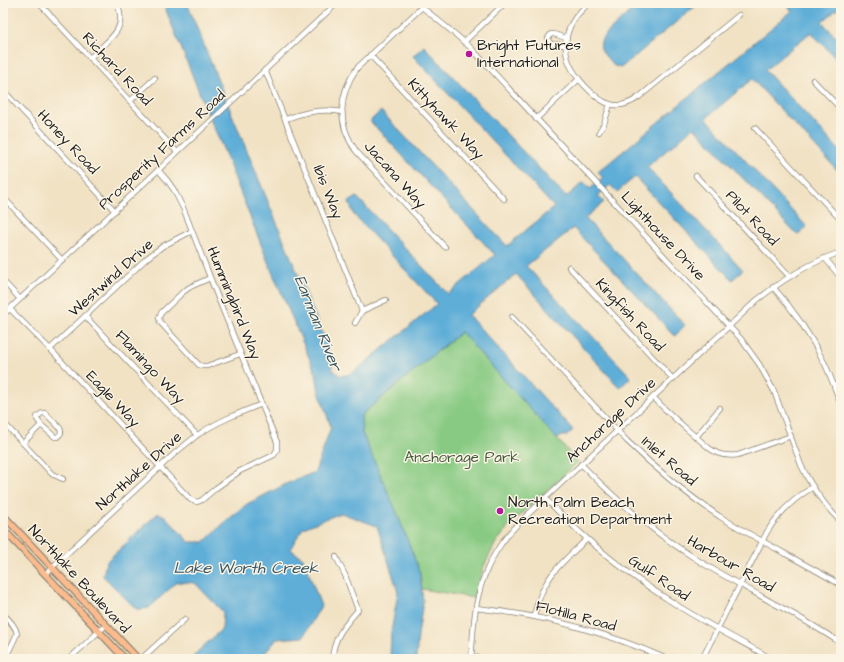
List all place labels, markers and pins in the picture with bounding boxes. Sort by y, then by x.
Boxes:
place label: Bright Futures International [477,35,582,73]
marker: Bright Futures International [464,49,474,59]
place label: North Palm Beach Recreation Department [508,492,672,530]
marker: North Palm Beach Recreation Department [495,506,505,516]

